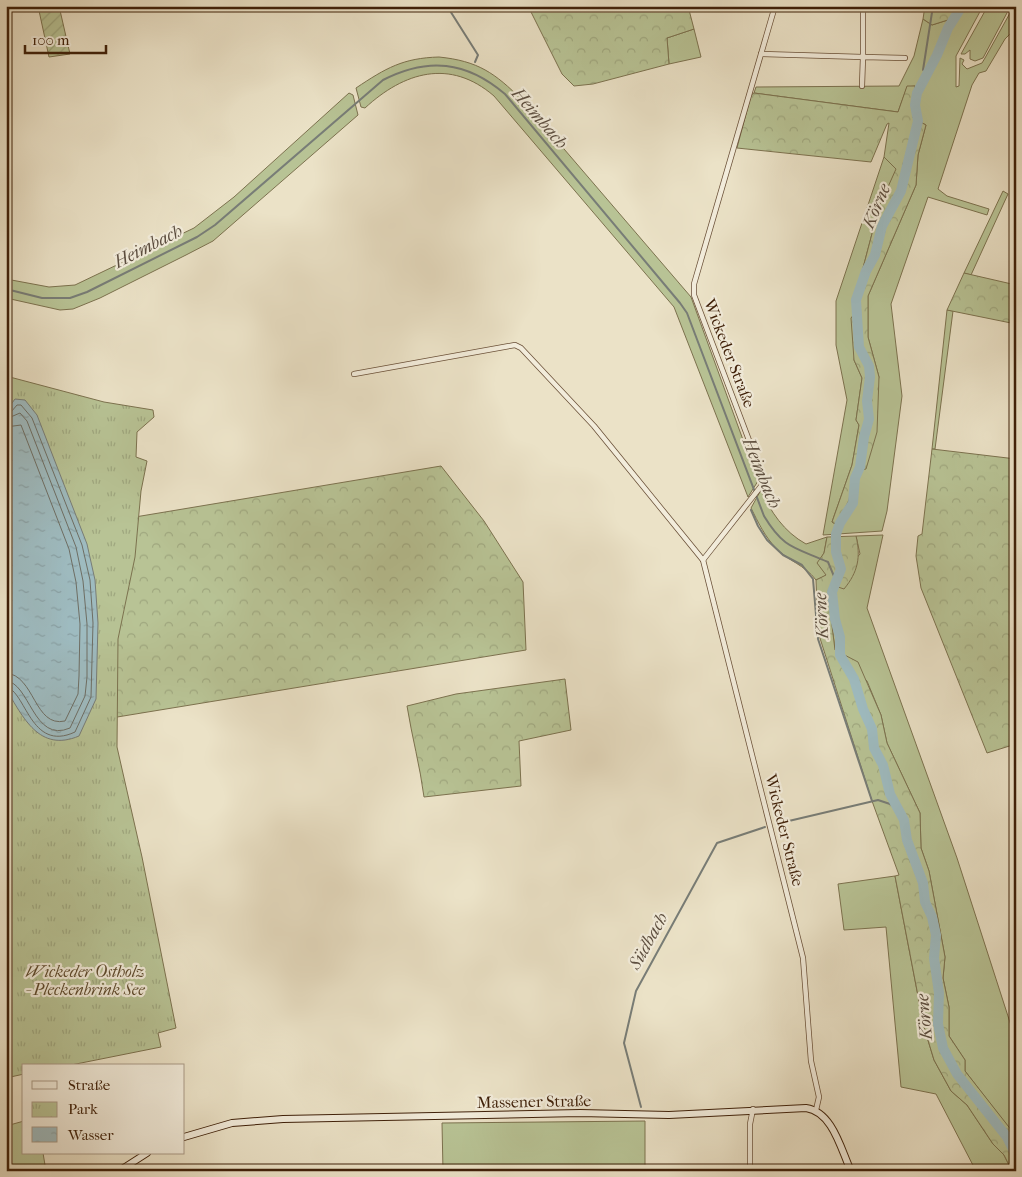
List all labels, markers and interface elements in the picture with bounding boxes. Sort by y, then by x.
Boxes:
scale bar [25,22,106,54]
text: 100 m [32,31,70,49]
water label: Heimbach [507,83,572,153]
water label: Körne [857,180,895,233]
water label: Heimbach [109,220,186,273]
street label: Wickeder Straße [700,295,759,410]
water label: Heimbach [738,434,785,512]
water label: Körne [810,592,833,642]
street label: Wickeder Straße [761,771,808,888]
water label: Südbach [624,909,673,974]
park label: Wickeder Ostholz - Pleckenbrink See [25,962,145,999]
water label: Körne [912,992,937,1043]
legend [22,1064,185,1154]
text: Straße [68,1076,111,1094]
street label: Massener Straße [477,1091,591,1112]
text: Park [68,1100,98,1118]
text: Wasser [67,1126,114,1144]

